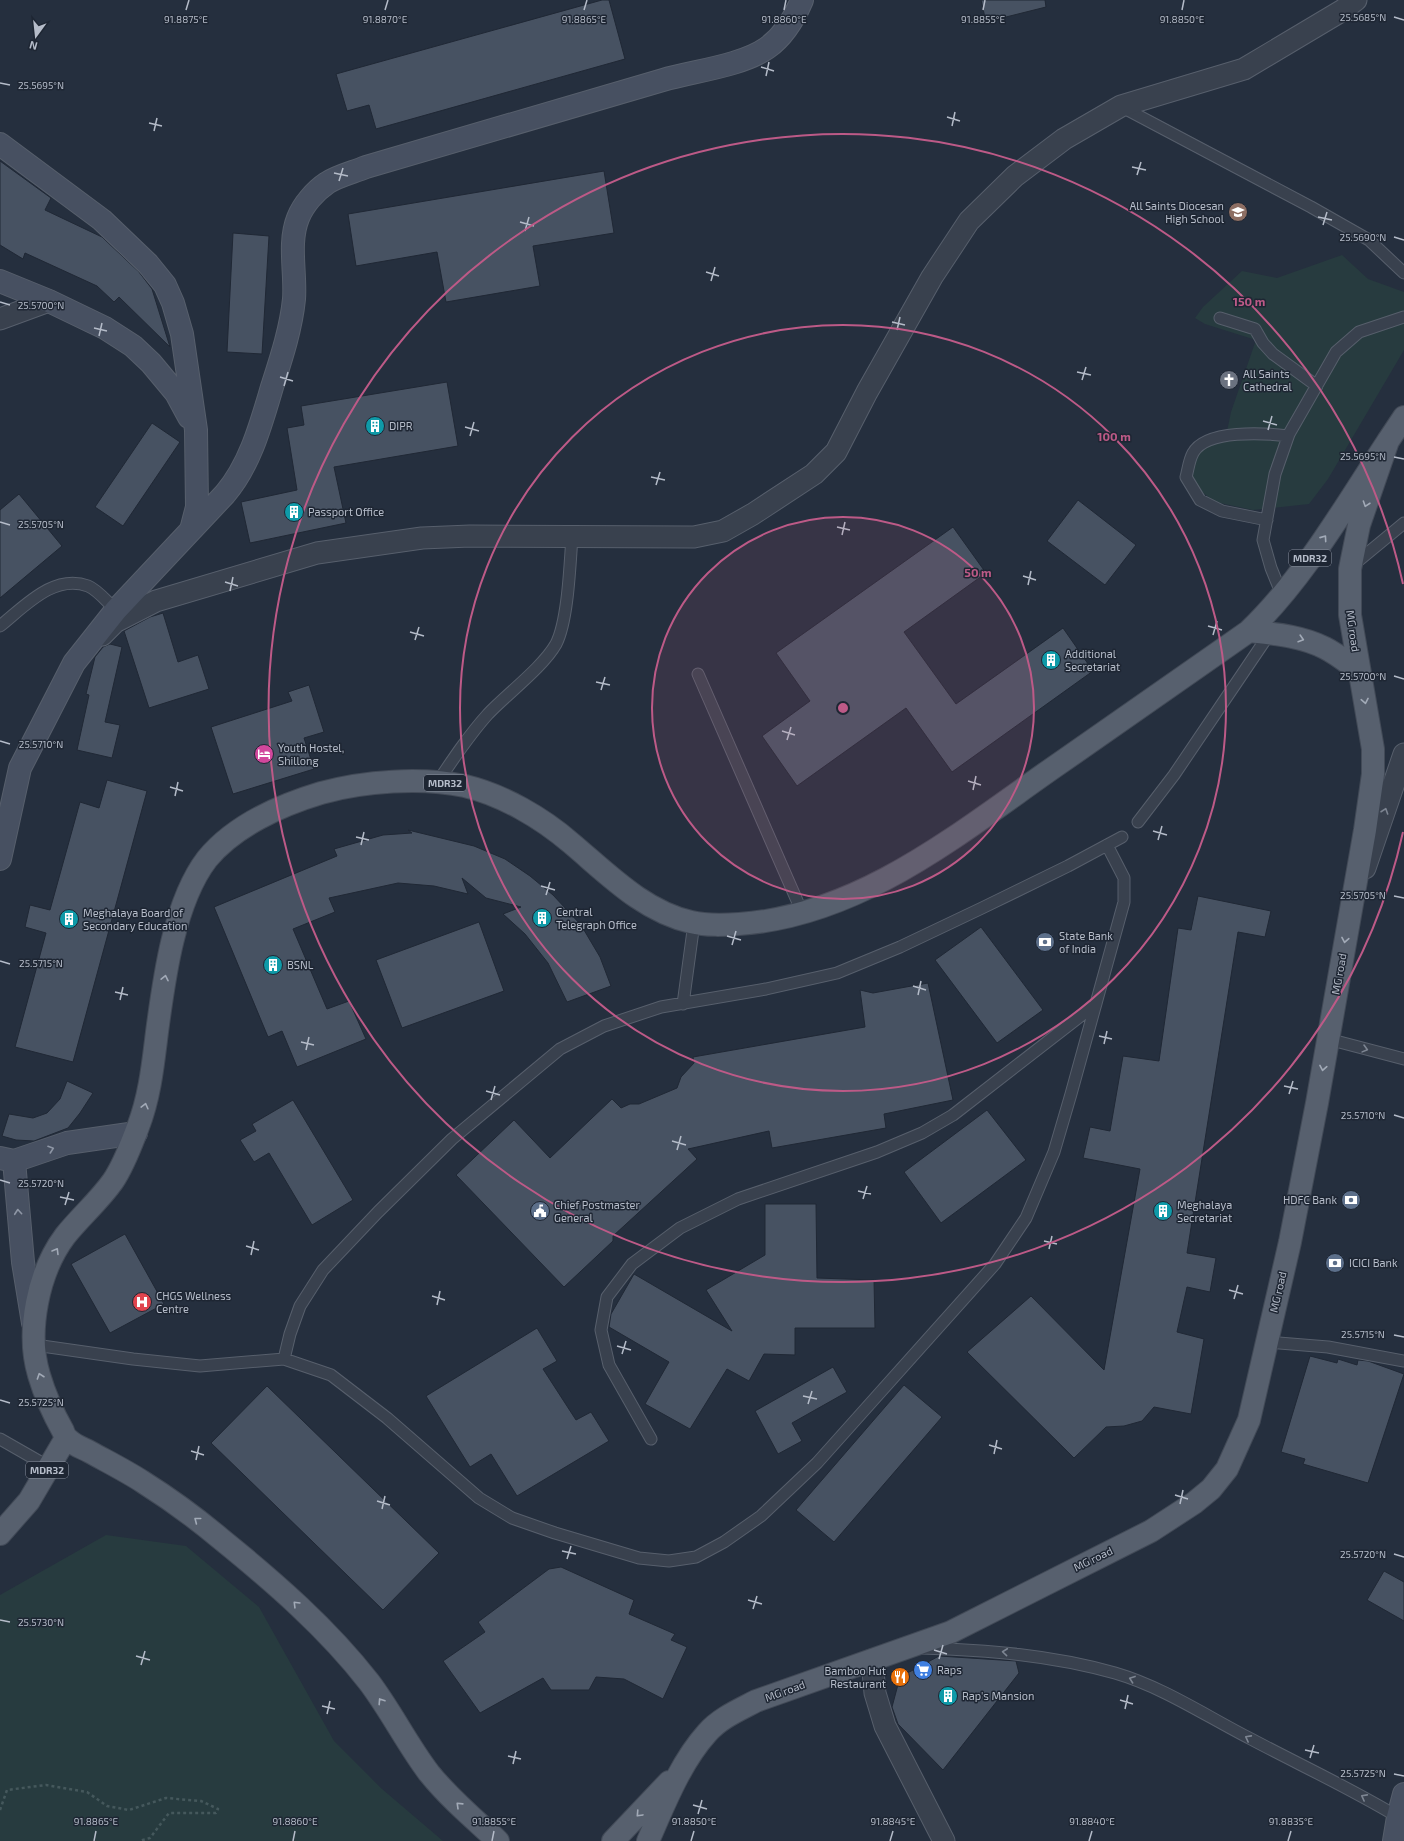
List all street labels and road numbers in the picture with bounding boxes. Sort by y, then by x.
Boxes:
road number: MDR32 [1289,550,1331,566]
street label: MG road [1344,609,1363,653]
road number: MDR32 [424,775,466,791]
street label: MG road [1328,952,1349,996]
street label: MG road [1266,1270,1289,1314]
road number: MDR32 [26,1462,68,1478]
street label: MG road [1071,1544,1114,1574]
street label: MG road [763,1677,807,1704]

